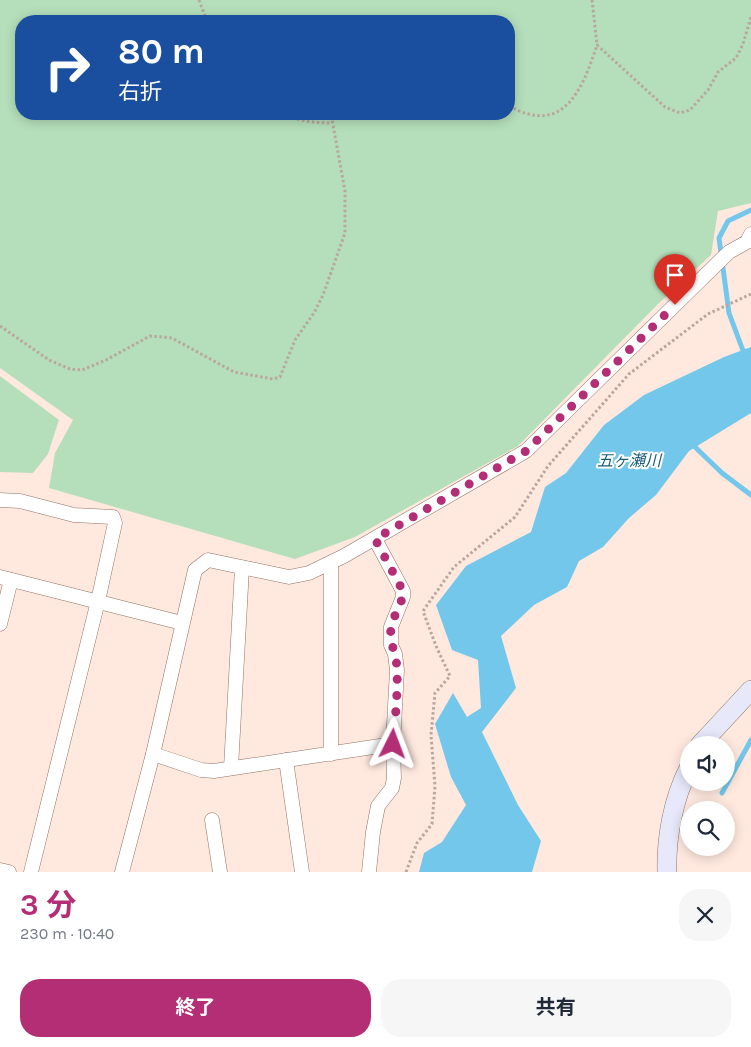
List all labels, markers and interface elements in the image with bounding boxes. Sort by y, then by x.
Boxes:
text: 80 m [118,31,205,72]
icon: right [35,35,100,100]
text: 右折 [118,79,162,105]
pin [654,254,696,305]
icon: arrive [661,261,689,289]
water label: 五ヶ瀬川 [597,451,663,470]
position arrow [366,717,418,769]
map controls [680,736,735,856]
button: sound [680,736,735,791]
button: search [680,801,735,856]
text: 3 分 [20,887,76,923]
button: close [679,889,731,941]
text: 230 m · 10:40 [20,924,114,943]
button: 終了 [20,979,371,1037]
button: 共有 [381,979,731,1037]

